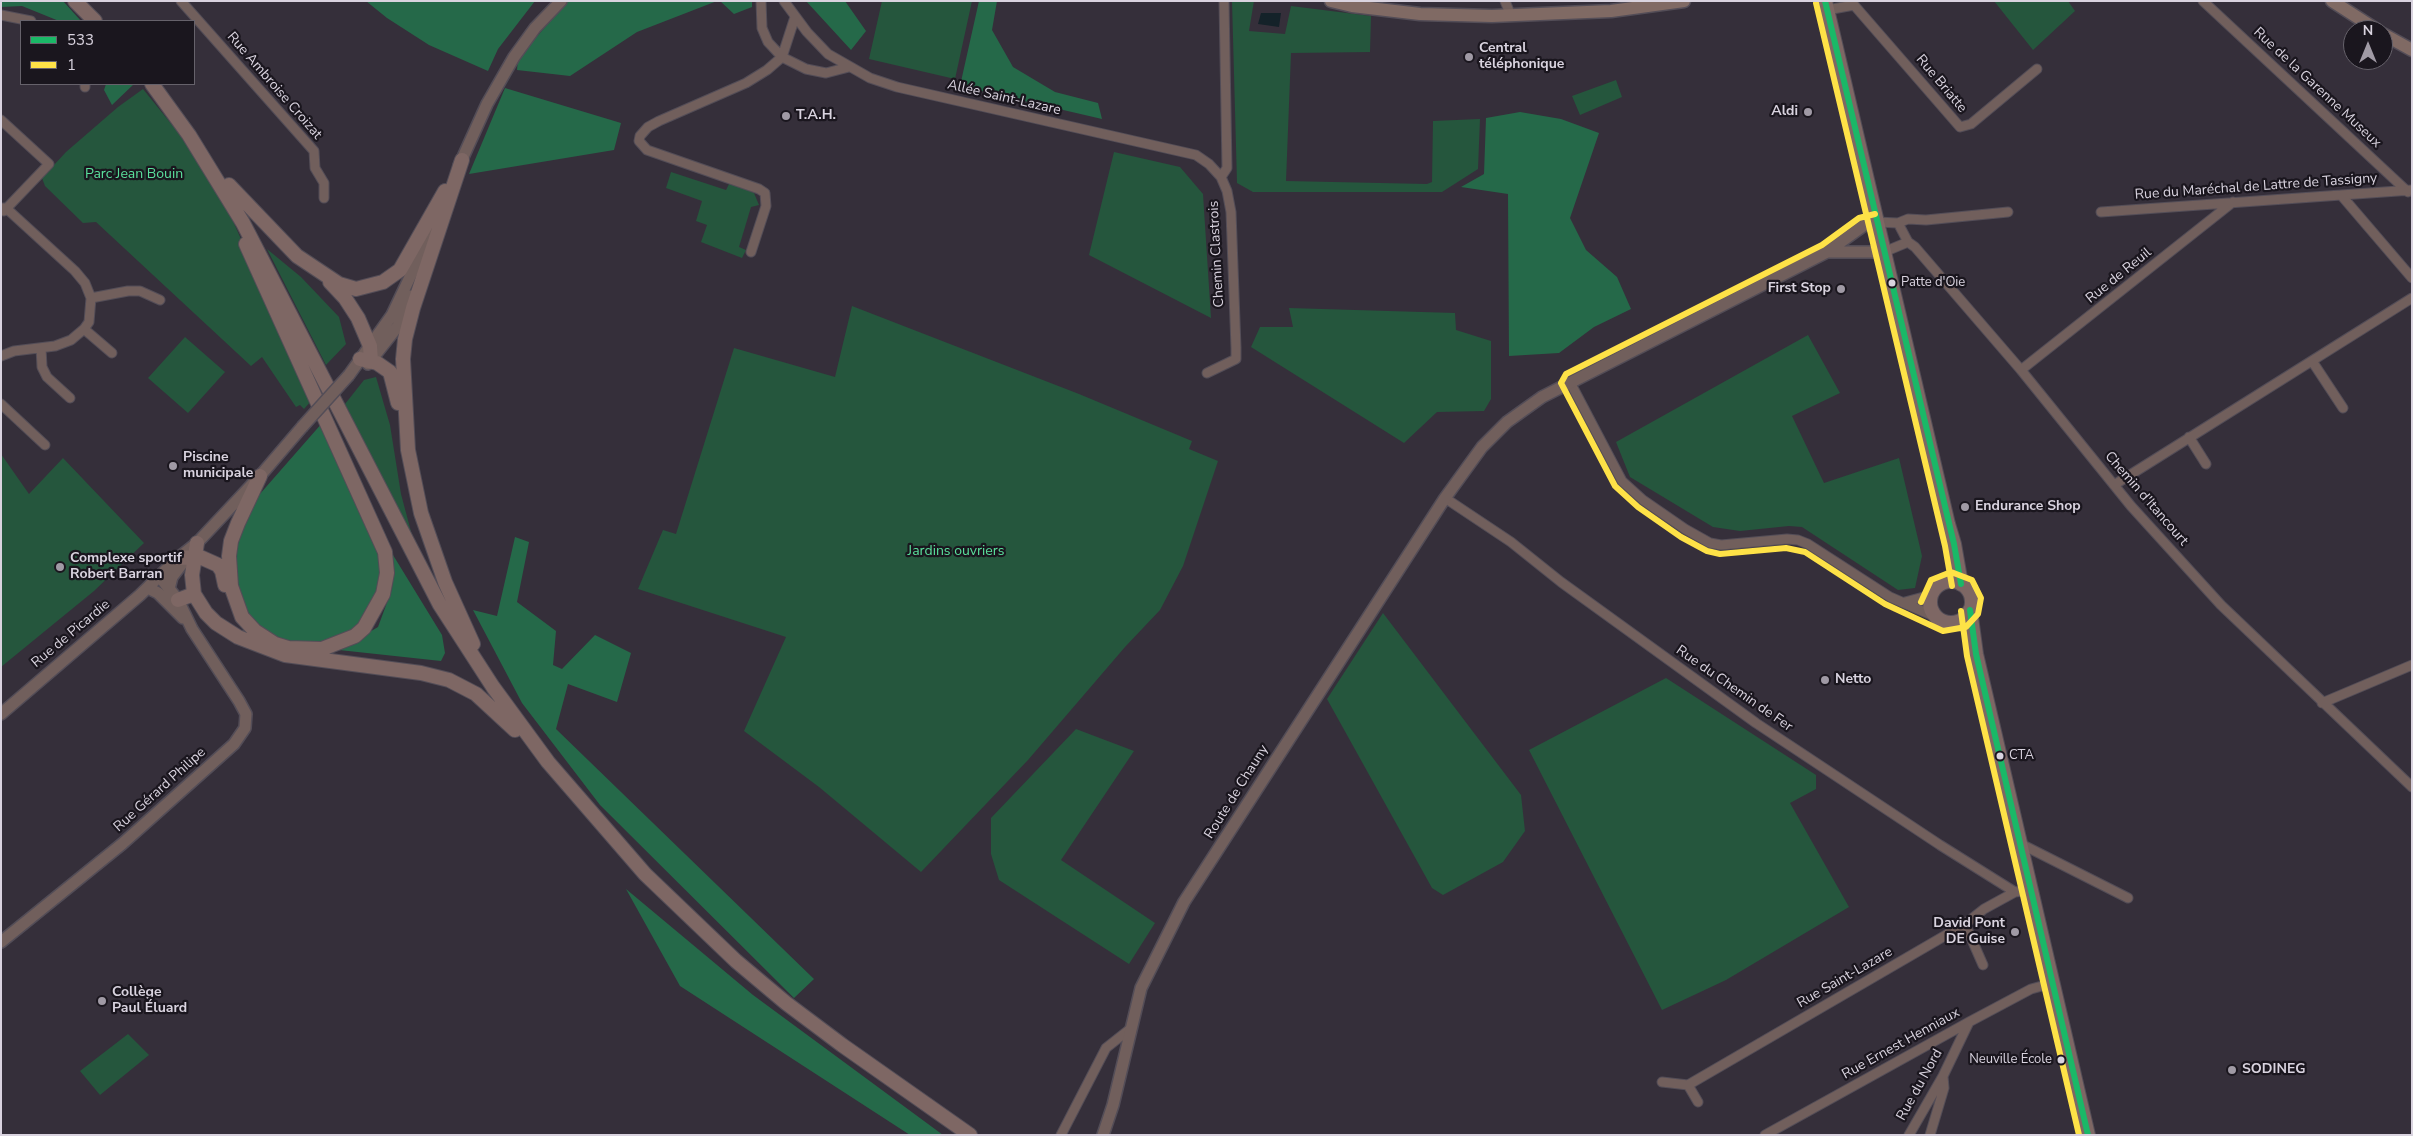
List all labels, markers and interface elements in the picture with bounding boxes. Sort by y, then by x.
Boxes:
legend [20,20,195,85]
north arrow [2343,20,2393,70]
text: N [2363,21,2373,40]
street label: Rue de la Garenne Museux [2250,24,2384,152]
street label: Rue Ambroise Croizat [223,29,325,143]
text: 533 [67,30,94,50]
place label: Central téléphonique [1479,41,1564,74]
marker: Central téléphonique [1463,51,1475,63]
street label: Rue Briatte [1912,52,1970,116]
text: 1 [67,55,76,75]
street label: Allée Saint-Lazare [946,77,1062,119]
place label: Aldi [1771,104,1798,120]
marker: Aldi [1802,106,1814,118]
place label: T.A.H. [796,108,836,124]
marker: T.A.H. [780,110,792,122]
park label: Parc Jean Bouin [85,167,183,183]
street label: Rue du Maréchal de Lattre de Tassigny [2134,170,2378,204]
street label: Chemin Clastrois [1206,200,1228,308]
street label: Rue de Reuil [2083,244,2155,308]
place label: Patte d'Oie [1901,275,1965,291]
marker: Patte d'Oie [1887,278,1897,288]
place label: First Stop [1768,281,1831,297]
marker: First Stop [1835,283,1847,295]
street label: Chemin d'Itancourt [2101,449,2191,549]
place label: Piscine municipale [183,450,253,482]
marker: Piscine municipale [167,460,179,472]
place label: Endurance Shop [1975,499,2081,515]
marker: Endurance Shop [1959,501,1971,513]
park label: Jardins ouvriers [908,544,1004,560]
place label: Complexe sportif Robert Barran [70,551,182,584]
marker: Complexe sportif Robert Barran [54,561,66,573]
street label: Rue de Picardie [28,596,114,672]
street label: Rue du Chemin de Fer [1672,642,1796,736]
place label: Netto [1835,672,1871,688]
marker: Netto [1819,674,1831,686]
street label: Route de Chauny [1201,742,1273,842]
street label: Rue Gérard Philipe [111,744,209,836]
place label: CTA [2009,748,2034,764]
marker: CTA [1995,751,2005,761]
place label: David Pont DE Guise [1933,916,2005,949]
marker: David Pont DE Guise [2009,926,2021,938]
street label: Rue Saint-Lazare [1794,944,1896,1012]
place label: Collège Paul Éluard [112,985,187,1018]
marker: Collège Paul Éluard [96,995,108,1007]
street label: Rue Ernest Henniaux [1839,1005,1963,1083]
street label: Rue du Nord [1893,1046,1947,1124]
place label: Neuville École [1969,1052,2052,1068]
marker: Neuville École [2056,1055,2066,1065]
place label: SODINEG [2242,1062,2306,1078]
marker: SODINEG [2226,1064,2238,1076]

